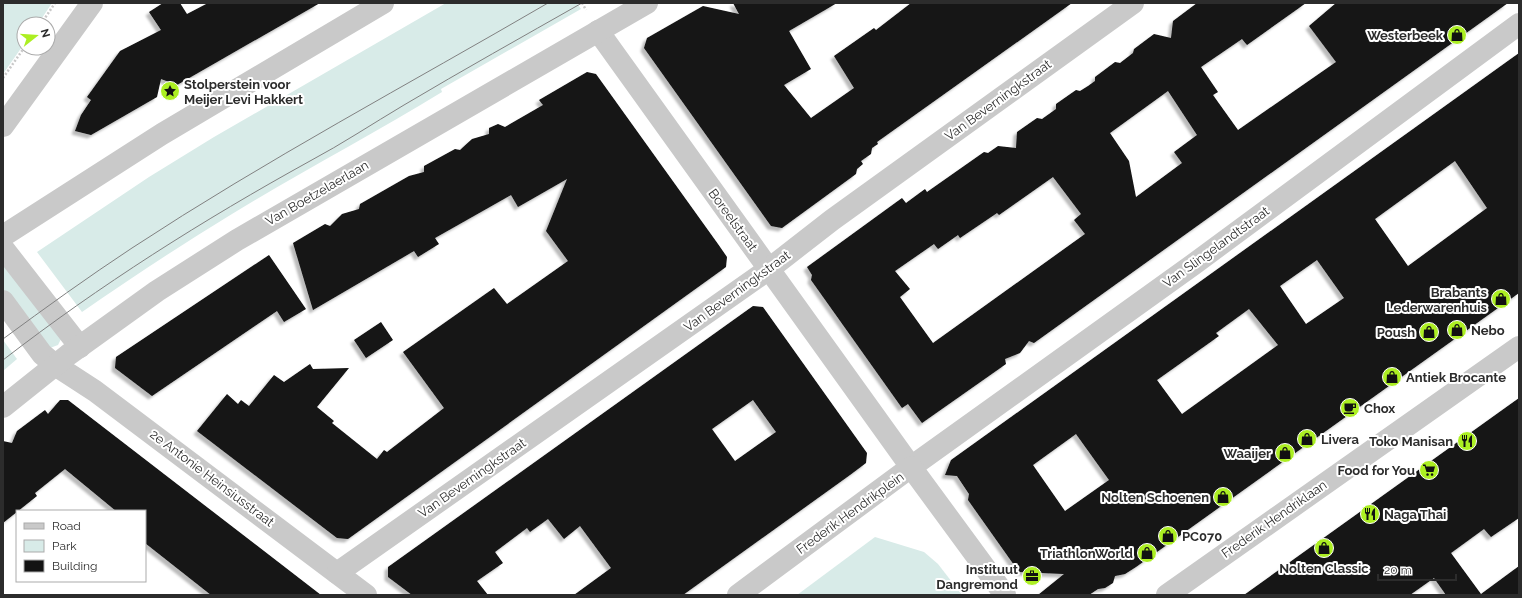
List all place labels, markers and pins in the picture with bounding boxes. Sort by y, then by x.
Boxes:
shop icon: Westerbeek [1446,24,1468,46]
place label: Westerbeek [1367,28,1444,43]
place label: Stolperstein voor Meijer Levi Hakkert [184,77,303,107]
place icon: Stolperstein voor Meijer Levi Hakkert [159,80,181,102]
place label: Brabants Lederwarenhuis [1386,285,1488,315]
shop icon: Brabants Lederwarenhuis [1490,288,1512,310]
shop icon: Nebo [1446,319,1468,341]
shop icon: Poush [1418,321,1440,343]
place label: Nebo [1471,323,1505,338]
place label: Poush [1377,325,1415,340]
shop icon: Antiek Brocante [1381,366,1403,388]
place label: Antiek Brocante [1406,370,1506,385]
cafe icon: Chox [1339,397,1361,419]
place label: Chox [1364,401,1395,416]
shop icon: Livera [1296,428,1318,450]
restaurant icon: Toko Manisan [1456,430,1478,452]
place label: Livera [1321,432,1360,447]
place label: Toko Manisan [1369,434,1453,449]
shop icon: Waaijer [1274,442,1296,464]
place label: Waaijer [1224,446,1271,461]
supermarket icon: Food for You [1418,459,1440,481]
place label: Food for You [1337,463,1415,478]
shop icon: Nolten Schoenen [1212,486,1234,508]
place label: Nolten Schoenen [1101,490,1209,505]
restaurant icon: Naga Thai [1359,503,1381,525]
place label: Naga Thai [1384,507,1446,522]
shop icon: PC070 [1157,525,1179,547]
place label: PC070 [1182,529,1222,544]
shop icon: Nolten Classic [1313,537,1335,559]
shop icon: TriathlonWorld [1136,542,1158,564]
place label: TriathlonWorld [1040,546,1133,561]
place label: Nolten Classic [1279,561,1369,576]
place label: Instituut Dangremond [936,562,1018,592]
office icon: Instituut Dangremond [1021,565,1043,587]

